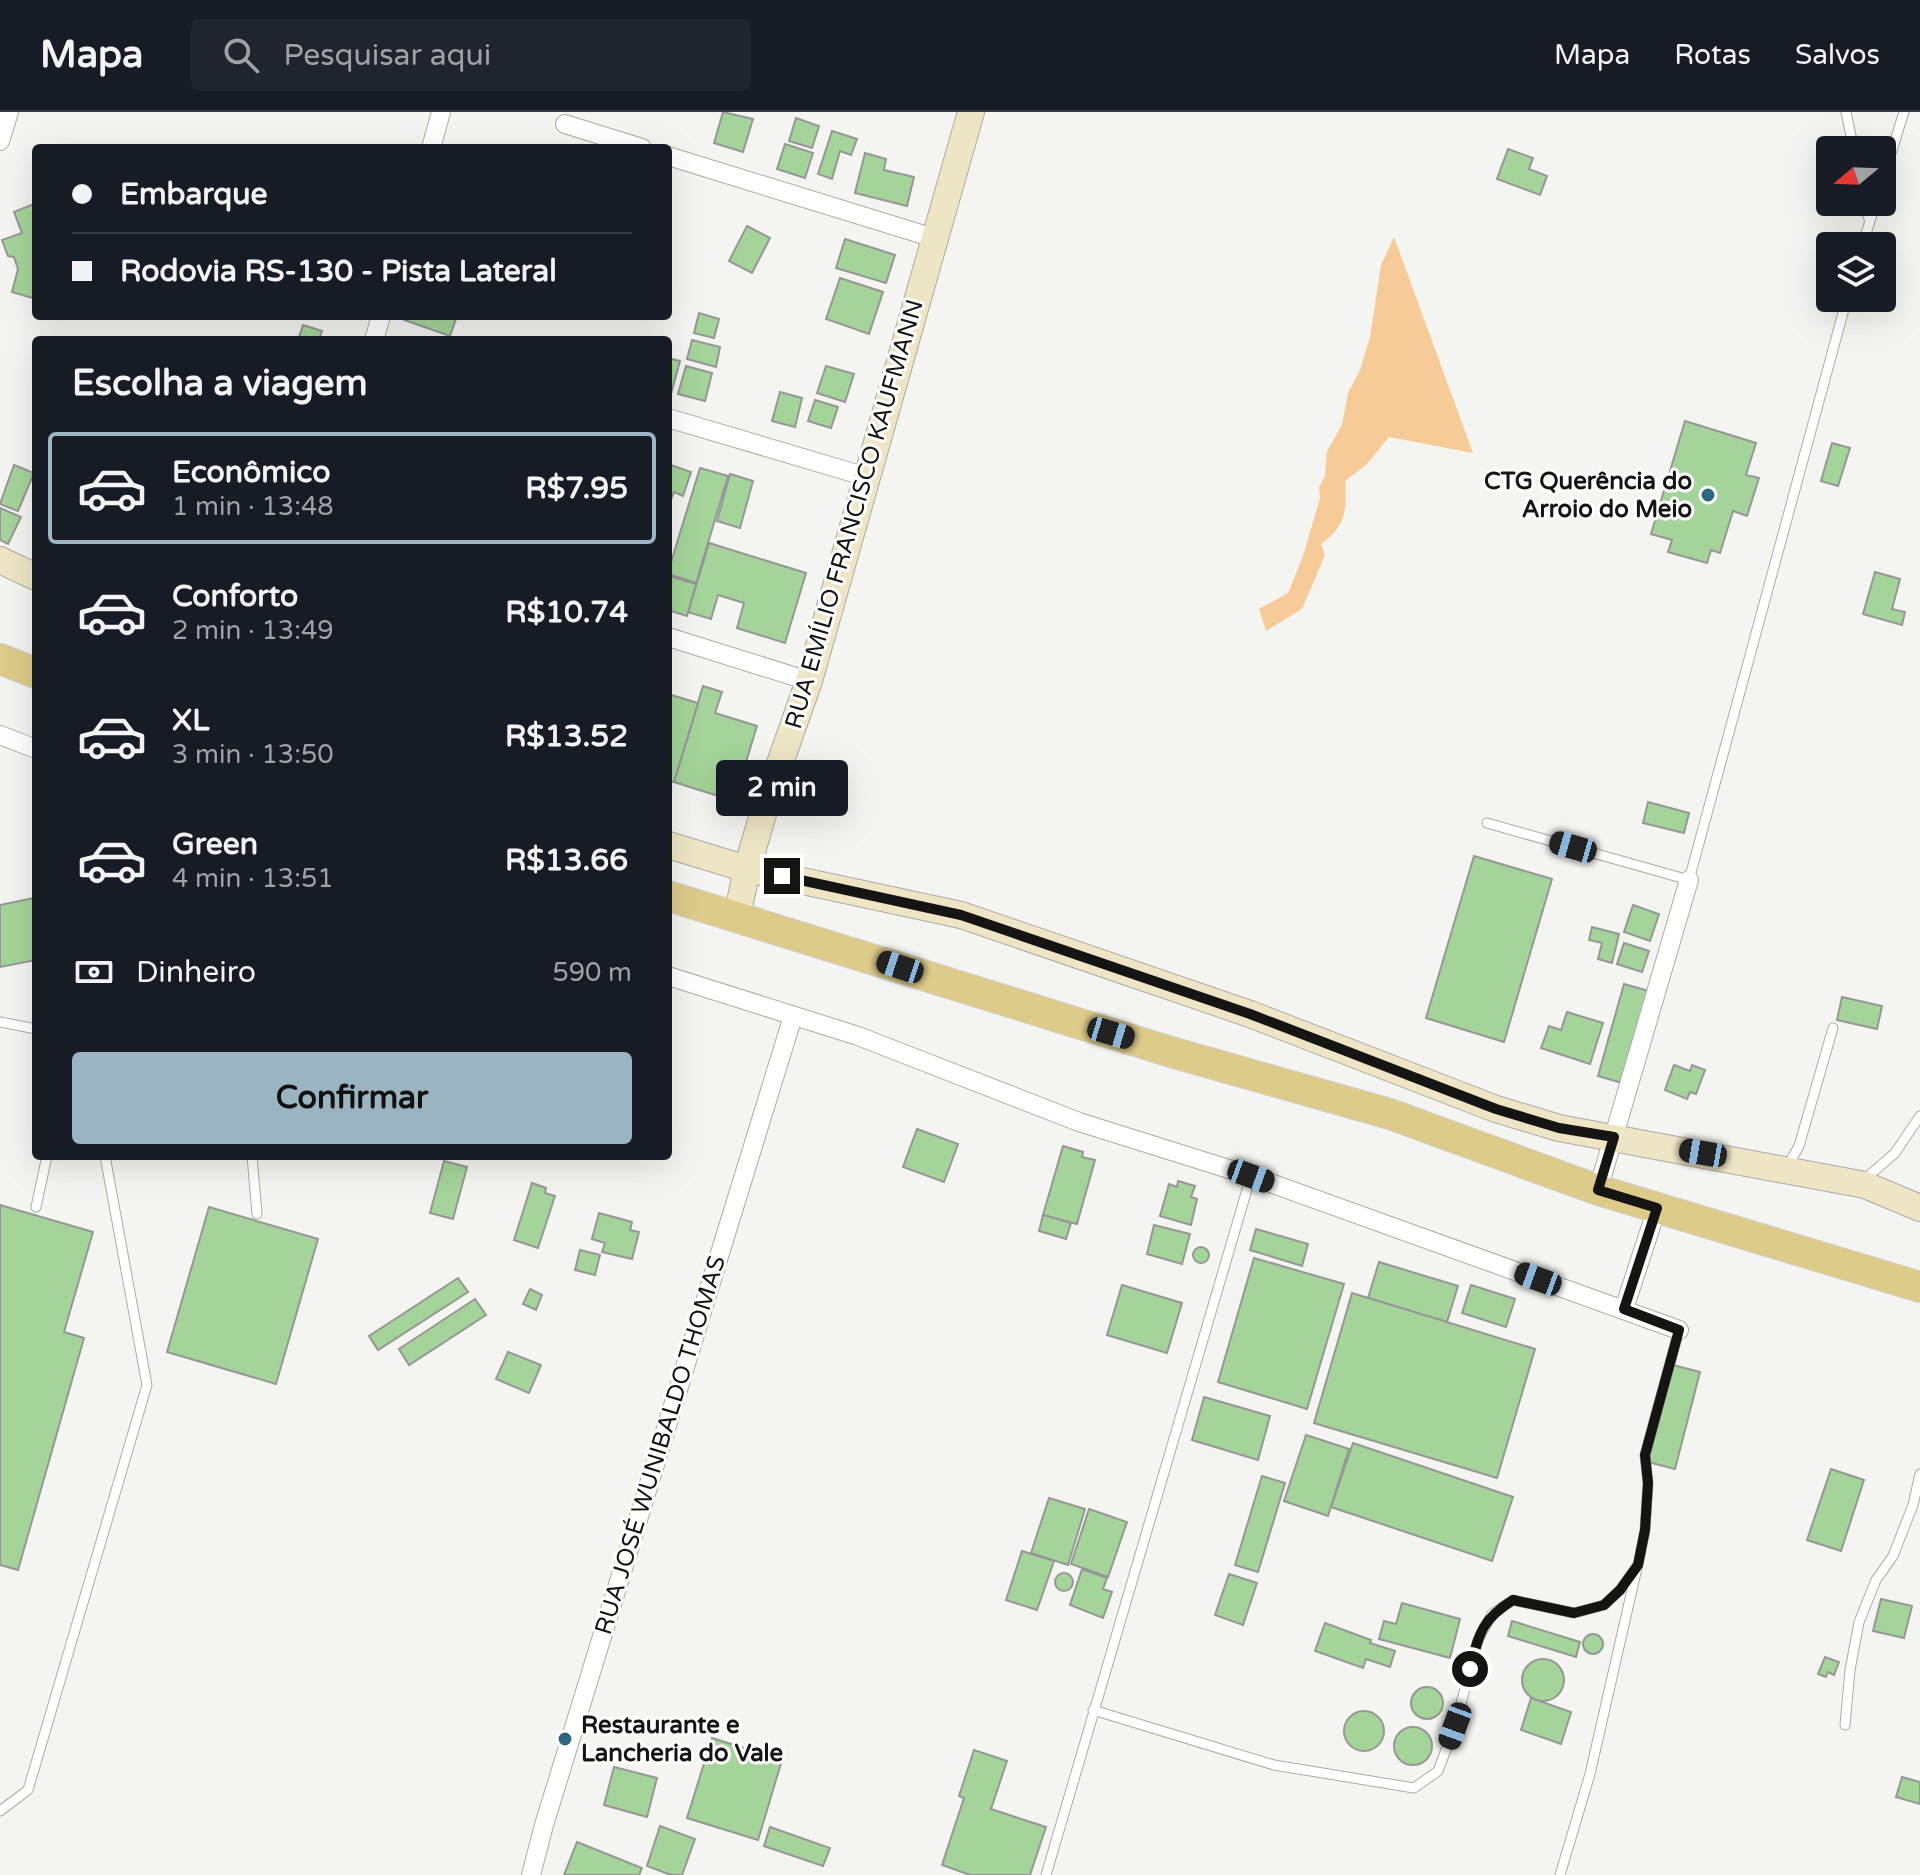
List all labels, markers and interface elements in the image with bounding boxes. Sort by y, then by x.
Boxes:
search box [191,19,751,91]
text: Mapa [40,32,143,78]
icon: search [219,33,263,77]
text: Pesquisar aqui [283,37,491,74]
text: Mapa [1554,38,1630,72]
text: Rotas [1674,38,1751,72]
text: Salvos [1795,38,1880,72]
north arrow [1816,136,1896,216]
map controls [1816,136,1896,312]
text: Embarque [120,176,267,213]
button: layers [1816,232,1896,312]
text: Rodovia RS-130 - Pista Lateral [120,253,557,290]
street label: RUA EMÍLIO FRANCISCO KAUFMANN [778,296,930,732]
text: Escolha a viagem [72,362,367,405]
icon: car [76,452,148,524]
text: Econômico [172,454,330,491]
place label: CTG Querência do Arroio do Meio [1484,467,1692,524]
text: R$7.95 [525,470,628,507]
marker: CTG Querência do Arroio do Meio [1699,486,1717,504]
text: 1 min · 13:48 [172,491,334,522]
icon: car [76,576,148,648]
text: Conforto [172,578,298,615]
text: R$10.74 [505,594,628,631]
text: 2 min · 13:49 [172,615,334,646]
icon: car [76,700,148,772]
text: XL [172,702,209,739]
text: R$13.52 [505,718,628,755]
text: 3 min · 13:50 [172,739,334,770]
callout: 2 min [716,760,848,816]
text: 2 min [747,772,817,803]
icon: car [76,824,148,896]
text: Green [172,826,258,863]
car [1547,829,1599,865]
text: R$13.66 [505,842,628,879]
route end [764,858,800,894]
text: 4 min · 13:51 [172,863,334,894]
car [873,948,927,986]
icon: cash [72,950,116,994]
text: Dinheiro [136,954,256,991]
text: 590 m [552,957,632,988]
car [1085,1015,1137,1051]
button: Confirmar [72,1052,632,1144]
car [1677,1137,1729,1169]
car [1224,1157,1278,1195]
street label: RUA JOSÉ WUNIBALDO THOMAS [588,1252,732,1638]
car [1511,1260,1565,1298]
route start [1452,1651,1488,1687]
car [1436,1699,1474,1753]
place label: Restaurante e Lancheria do Vale [581,1711,784,1768]
marker: Restaurante e Lancheria do Vale [556,1730,574,1748]

